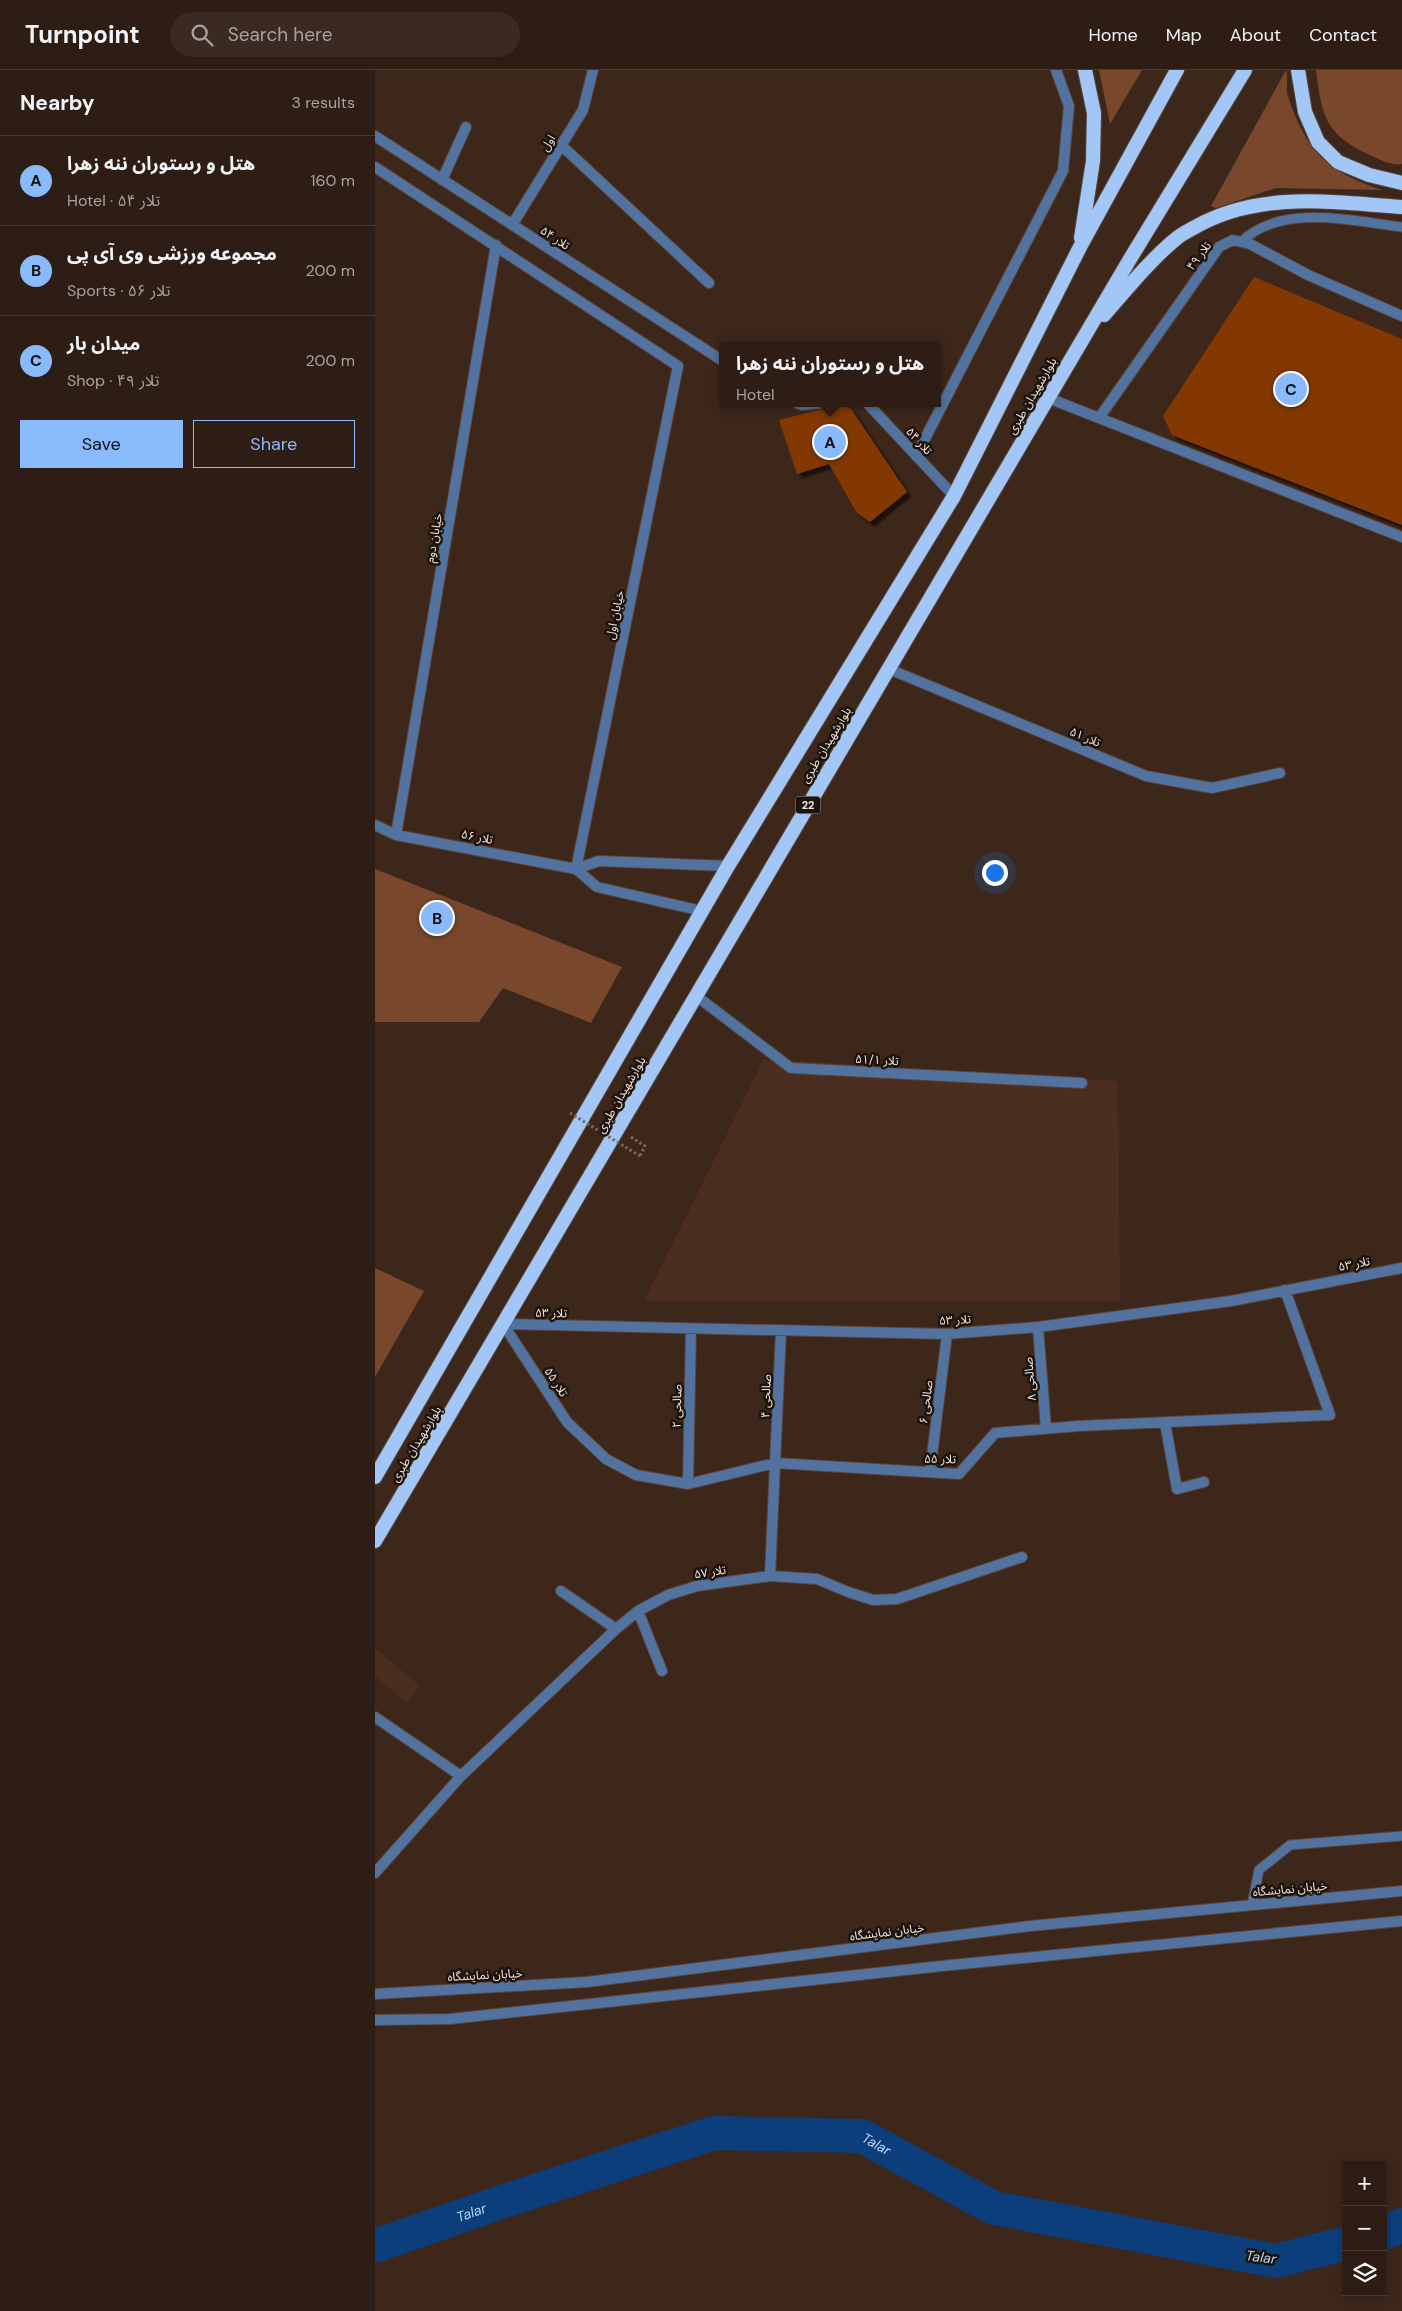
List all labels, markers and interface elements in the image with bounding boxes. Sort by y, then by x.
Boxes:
search box [170,12,520,57]
text: Turnpoint [25,19,140,50]
icon: search [188,21,216,49]
text: Search here [228,22,333,47]
text: Home [1088,23,1138,47]
text: Map [1166,23,1202,47]
text: About [1230,23,1281,47]
text: Contact [1309,23,1377,47]
text: Nearby [20,89,94,117]
text: 3 results [292,92,355,113]
street label: اول [537,132,559,154]
text: هتل و رستوران ننه زهرا [67,151,255,176]
text: A [30,170,42,191]
text: 160 m [311,170,355,191]
text: Hotel · تلار ۵۴ [67,190,160,211]
street label: تلار ۵۴ [537,223,573,254]
street label: تلار ۴۹ [1183,238,1215,274]
text: مجموعه ورزشی وی آی پی [67,241,277,266]
text: B [31,260,41,281]
text: 200 m [306,260,355,281]
text: Sports · تلار ۵۶ [67,280,171,301]
text: میدان بار [67,331,140,356]
popup [719,342,941,407]
text: C [30,350,42,371]
text: 200 m [306,350,355,371]
text: هتل و رستوران ننه زهرا [736,351,924,376]
street label: بلوارشهیدان طبری [1004,355,1060,437]
text: Shop · تلار ۴۹ [67,370,159,391]
pin: C [1275,370,1307,408]
text: Hotel [736,384,775,405]
button: Save [20,420,183,468]
button: Share [193,420,355,468]
pin: A [814,423,846,461]
street label: تلار ۵۴ [902,424,936,459]
street label: خیابان دوم [422,512,447,564]
street label: خیابان اول [602,589,628,641]
street label: بلوارشهیدان طبری [797,704,855,786]
street label: تلار ۵۱ [1067,723,1103,751]
road number: 22 [795,796,821,814]
street label: تلار ۵۶ [460,826,495,848]
your location [982,860,1008,886]
pin: B [421,899,453,937]
street label: تلار ۵۱/۱ [855,1051,900,1069]
street label: بلوارشهیدان طبری [593,1054,649,1136]
street label: تلار ۵۳ [1337,1253,1372,1275]
street label: تلار ۵۳ [535,1305,568,1321]
street label: تلار ۵۳ [939,1311,972,1329]
street label: صالحی ۸ [1020,1356,1040,1402]
street label: تلار ۵۵ [541,1364,572,1400]
street label: صالحی ۴ [757,1374,775,1418]
street label: صالحی ۶ [915,1379,937,1425]
street label: صالحی ۲ [669,1384,685,1428]
street label: بلوارشهیدان طبری [387,1403,445,1485]
street label: تلار ۵۵ [924,1451,957,1467]
street label: تلار ۵۷ [693,1562,728,1582]
street label: خیابان نمایشگاه [1252,1878,1328,1900]
street label: خیابان نمایشگاه [849,1919,925,1945]
street label: خیابان نمایشگاه [447,1965,523,1985]
water label: Talar [859,2129,895,2160]
map controls [1342,2161,1387,2296]
button: + [1342,2161,1387,2206]
water label: Talar [454,2199,490,2226]
button: − [1342,2206,1387,2251]
water label: Talar [1245,2246,1278,2268]
button: layers [1342,2251,1387,2296]

